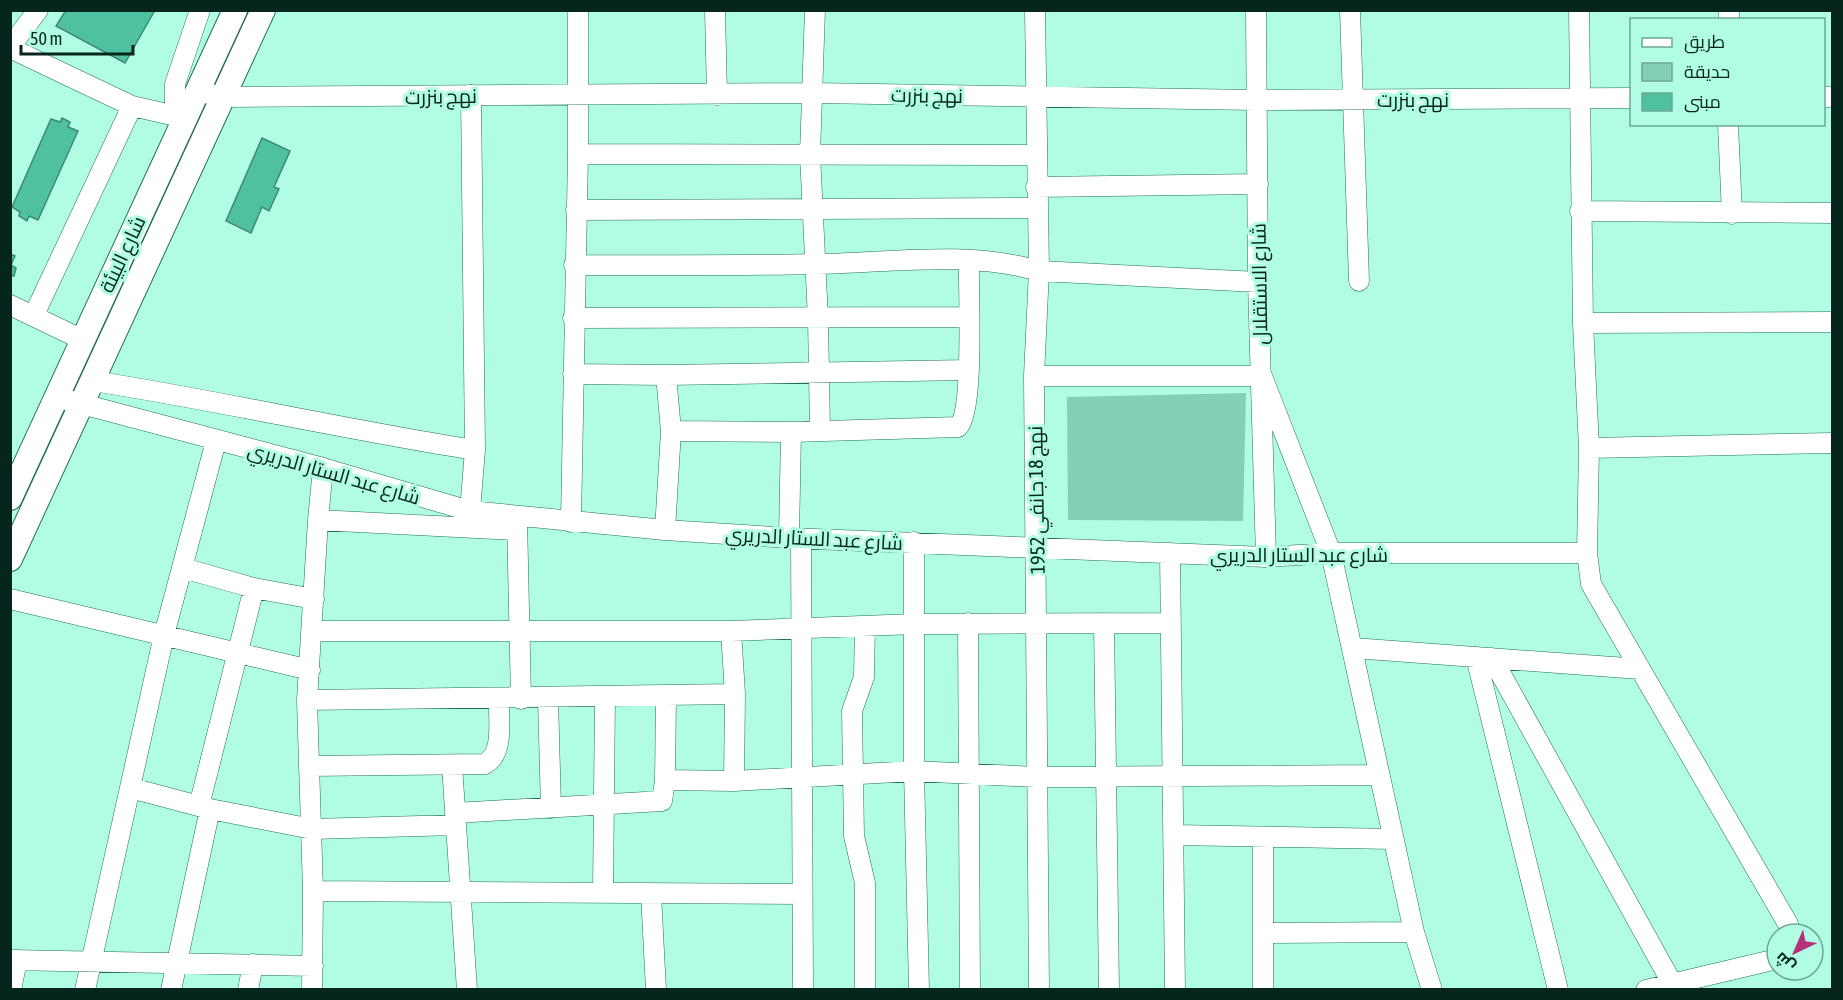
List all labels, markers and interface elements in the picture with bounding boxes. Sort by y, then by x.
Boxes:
scale bar [21,18,134,56]
legend [1630,18,1825,126]
text: 50 m [30,28,62,49]
text: طريق [1684,31,1725,54]
text: حديقة [1684,61,1730,82]
street label: نهج بنزرت [891,83,963,110]
street label: نهج بنزرت [405,84,477,111]
street label: نهج بنزرت [1377,88,1449,114]
text: مبنى [1684,91,1721,113]
street label: شارع البيئة [94,212,152,297]
street label: شارع الاستقلال [1246,223,1275,345]
street label: نهج 18 جانفي 1952 [1023,425,1054,574]
street label: شارع عبد الستار الدريري [244,437,423,513]
street label: شارع عبد الستار الدريري [724,522,904,559]
street label: شارع عبد الستار الدريري [1210,543,1388,571]
north arrow [1765,922,1825,982]
text: ش [1771,948,1799,976]

